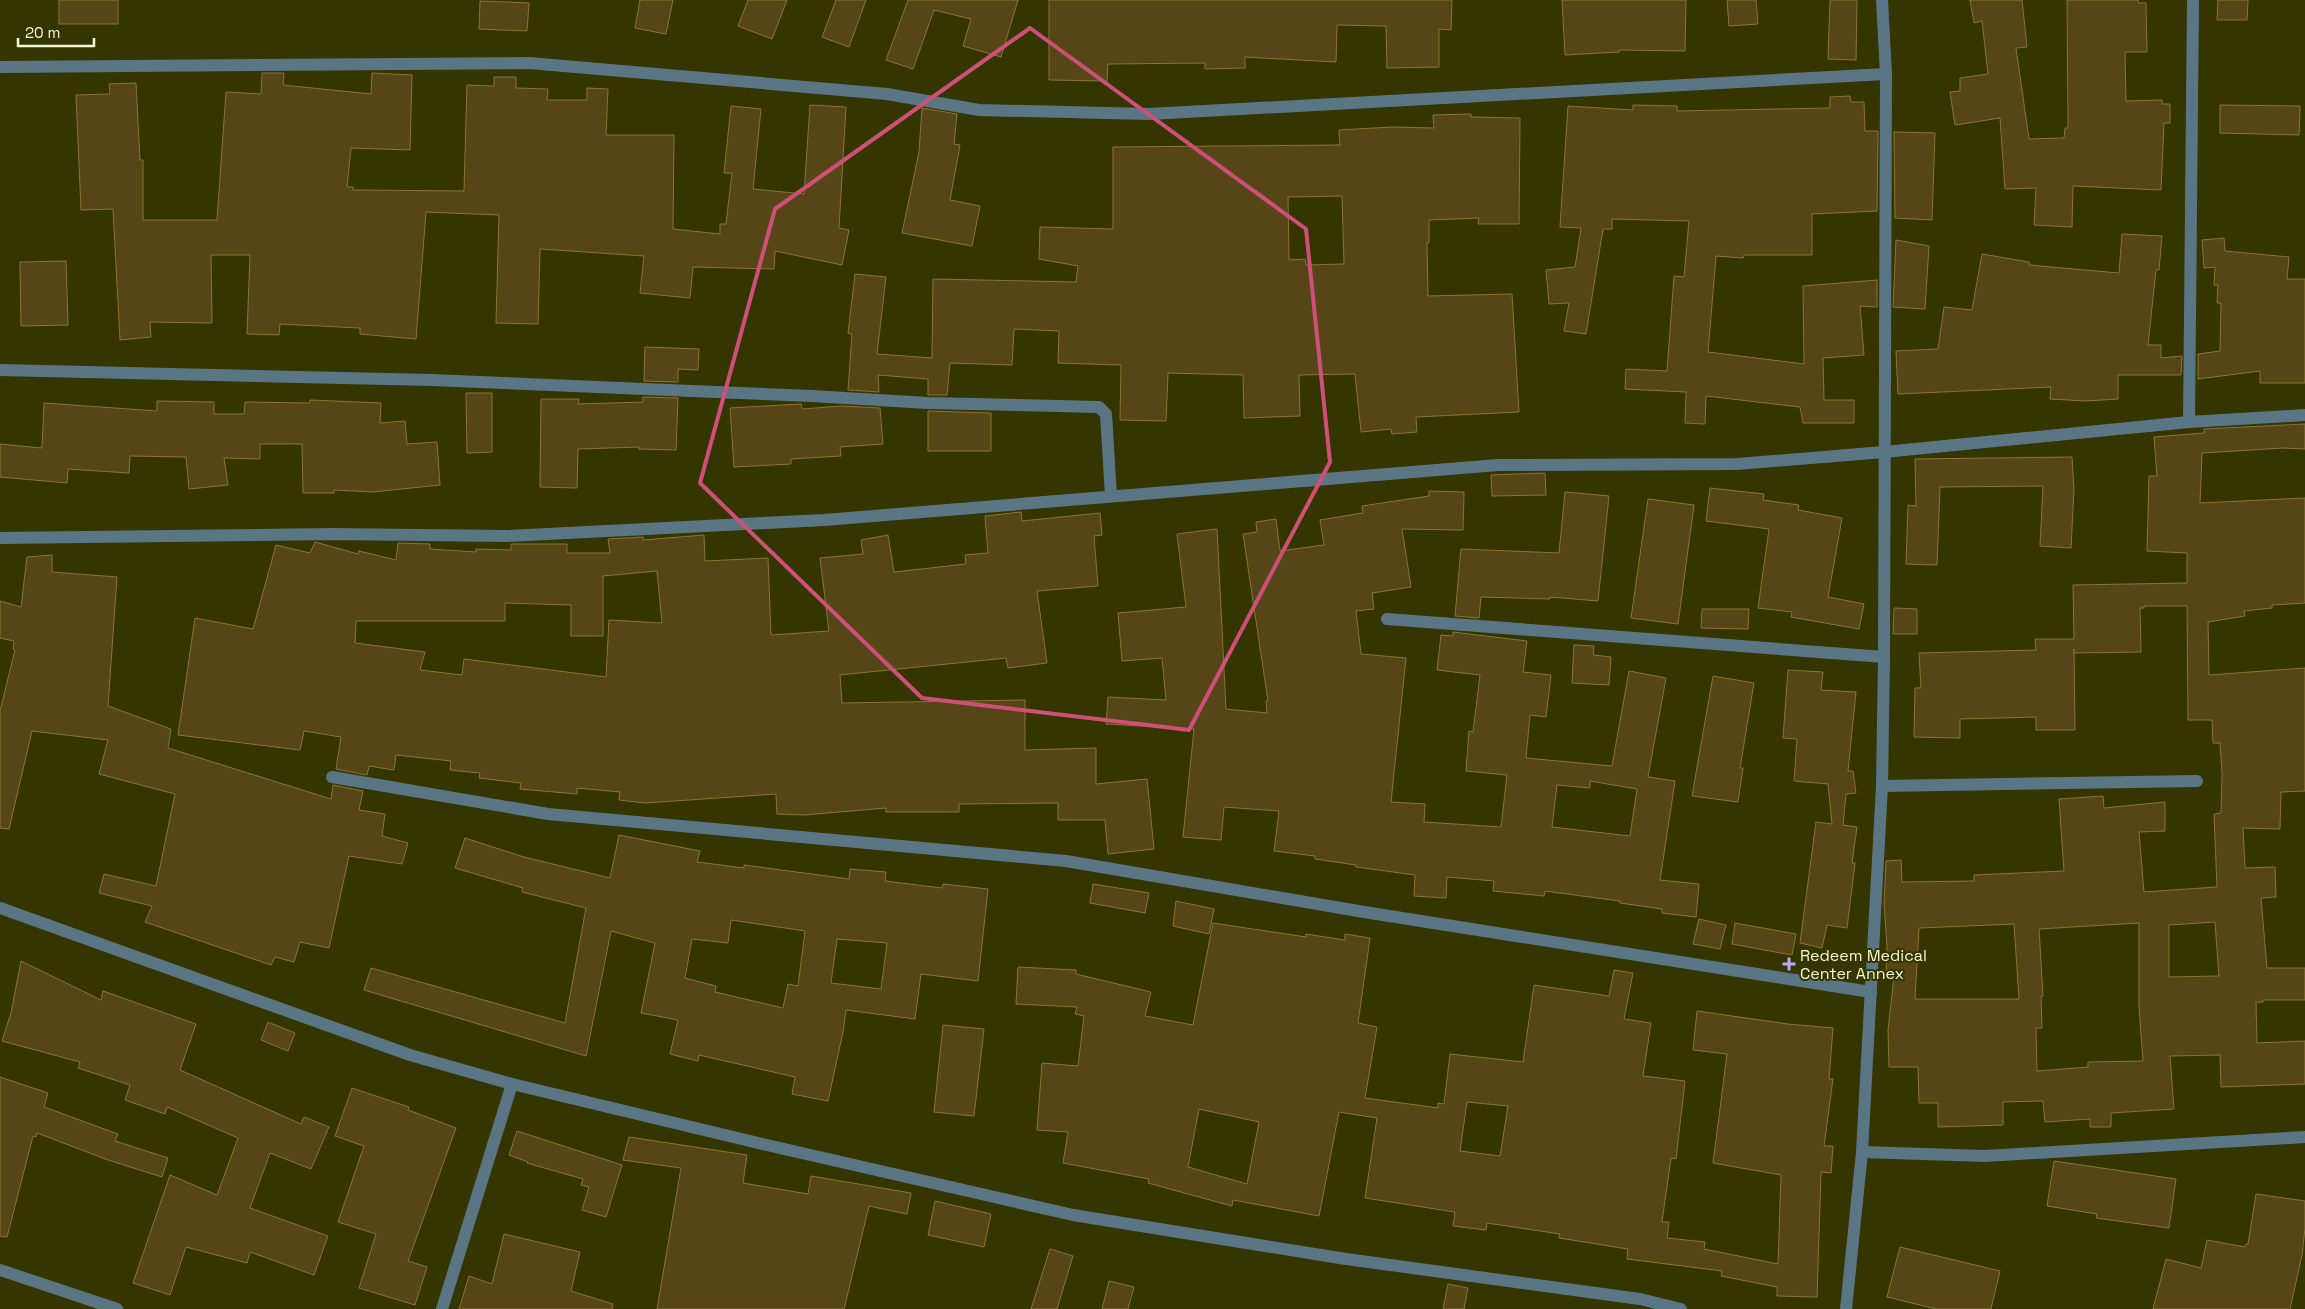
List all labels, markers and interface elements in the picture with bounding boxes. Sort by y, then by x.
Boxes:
scale bar [18,15,94,47]
text: 20 m [25,23,60,42]
place label: Redeem Medical Center Annex [1800,945,1927,984]
marker: Redeem Medical Center Annex [1782,957,1796,971]

